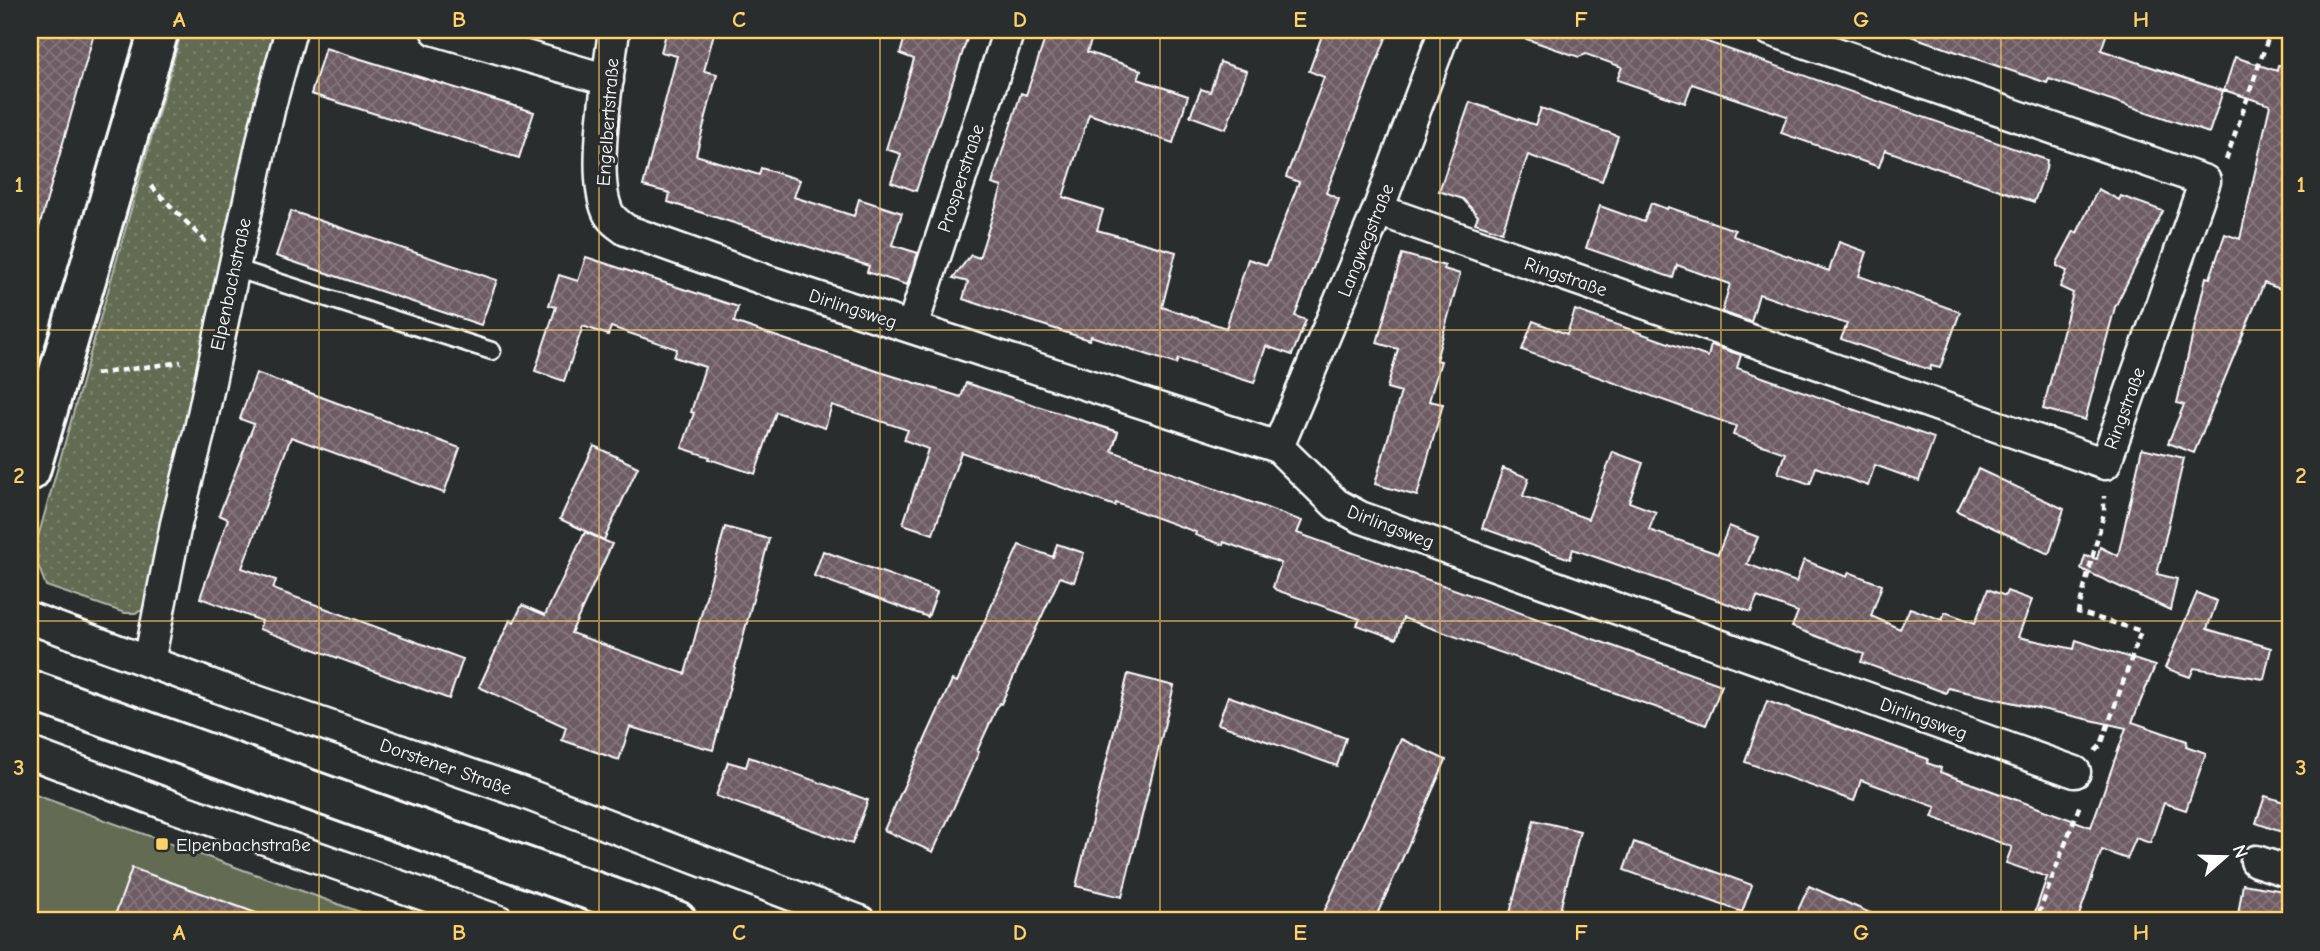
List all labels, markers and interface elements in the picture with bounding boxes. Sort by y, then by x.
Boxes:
text: A [173,6,186,33]
text: B [452,6,466,33]
text: C [732,6,746,33]
text: D [1013,6,1027,33]
text: E [1293,6,1307,33]
text: F [1574,6,1588,33]
text: G [1853,6,1869,33]
text: H [2133,6,2149,33]
street label: Engelbertstraße [593,57,623,187]
street label: Prosperstraße [933,121,989,235]
text: 1 [14,171,24,198]
text: 1 [2296,171,2306,198]
street label: Langwegstraße [1333,181,1399,300]
street label: Elpenbachstraße [206,216,256,352]
street label: Ringstraße [1521,253,1610,301]
street label: Dirlingsweg [806,284,900,334]
street label: Ringstraße [2100,364,2150,453]
text: 2 [13,462,25,489]
text: 2 [2295,462,2307,489]
street label: Dirlingsweg [1344,500,1437,554]
street label: Dirlingsweg [1877,693,1970,745]
street label: Dorstener Straße [377,734,515,800]
text: 3 [13,754,25,781]
text: 3 [2295,754,2307,781]
north arrow [2190,822,2260,892]
place label: Elpenbachstraße [176,834,311,856]
marker: Elpenbachstraße [154,836,170,852]
text: N [2228,842,2252,861]
text: A [173,919,186,946]
text: B [452,919,466,946]
text: C [732,919,746,946]
text: D [1013,919,1027,946]
text: E [1293,919,1307,946]
text: F [1574,919,1588,946]
text: G [1853,919,1869,946]
text: H [2133,919,2149,946]

